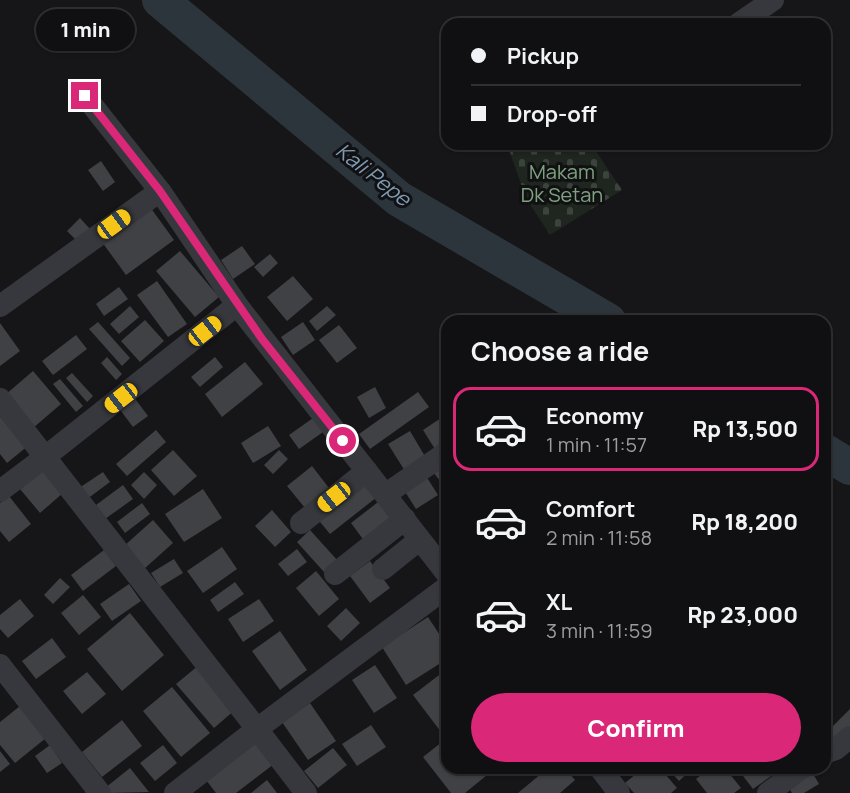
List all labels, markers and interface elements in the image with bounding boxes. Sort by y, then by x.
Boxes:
callout: 1 min [36,9,134,51]
text: 1 min [60,16,111,43]
text: Pickup [507,41,579,71]
route end [71,82,98,109]
text: Drop-off [507,99,597,129]
water label: Kali Pepe [331,136,418,213]
park label: Makam Dk Setan [521,158,603,208]
car [94,206,134,242]
car [185,313,225,349]
text: Choose a ride [471,332,649,369]
car [101,380,141,416]
text: Economy [546,401,644,431]
icon: car [474,402,528,456]
text: Rp 13,500 [693,414,798,444]
route start [329,427,356,454]
text: 1 min · 11:57 [546,431,647,458]
car [314,479,354,515]
text: Comfort [546,494,635,524]
icon: car [474,495,528,549]
text: Rp 18,200 [692,507,798,537]
text: 2 min · 11:58 [546,524,652,551]
text: XL [546,587,572,617]
icon: car [474,588,528,642]
text: Rp 23,000 [687,600,798,630]
text: 3 min · 11:59 [546,617,653,644]
button: Confirm [471,693,801,762]

